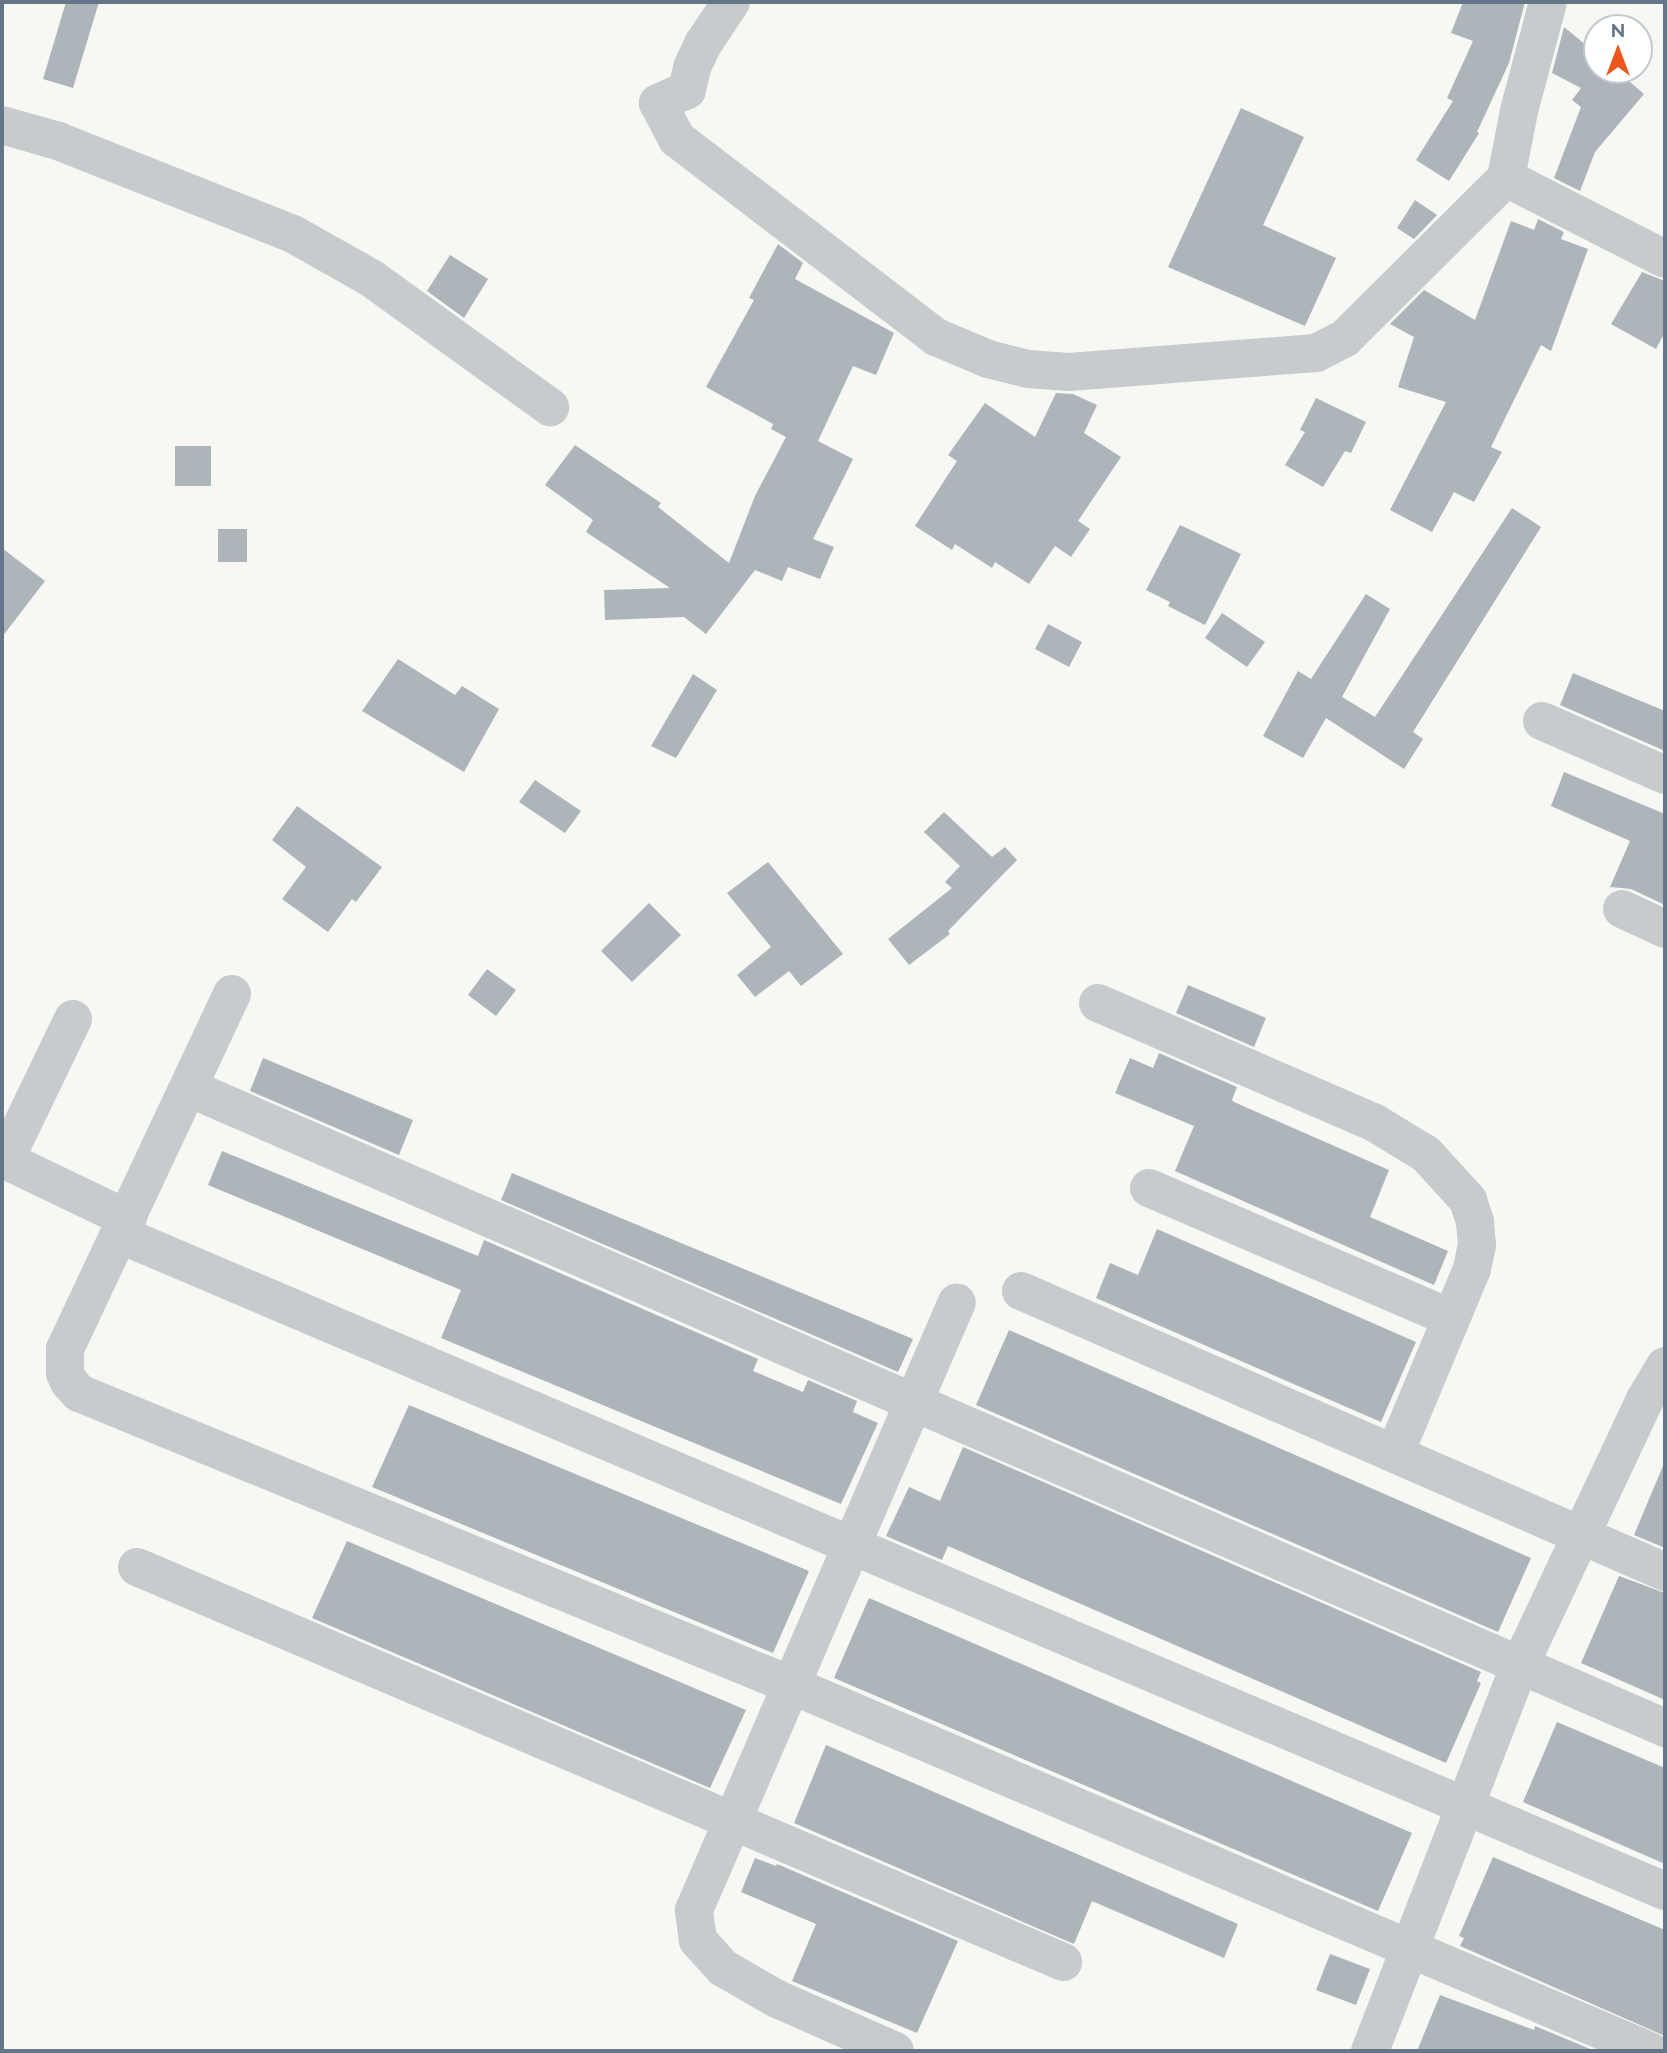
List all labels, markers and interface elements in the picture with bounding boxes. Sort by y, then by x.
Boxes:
north arrow [1583,14,1653,84]
text: N [1611,19,1625,41]

